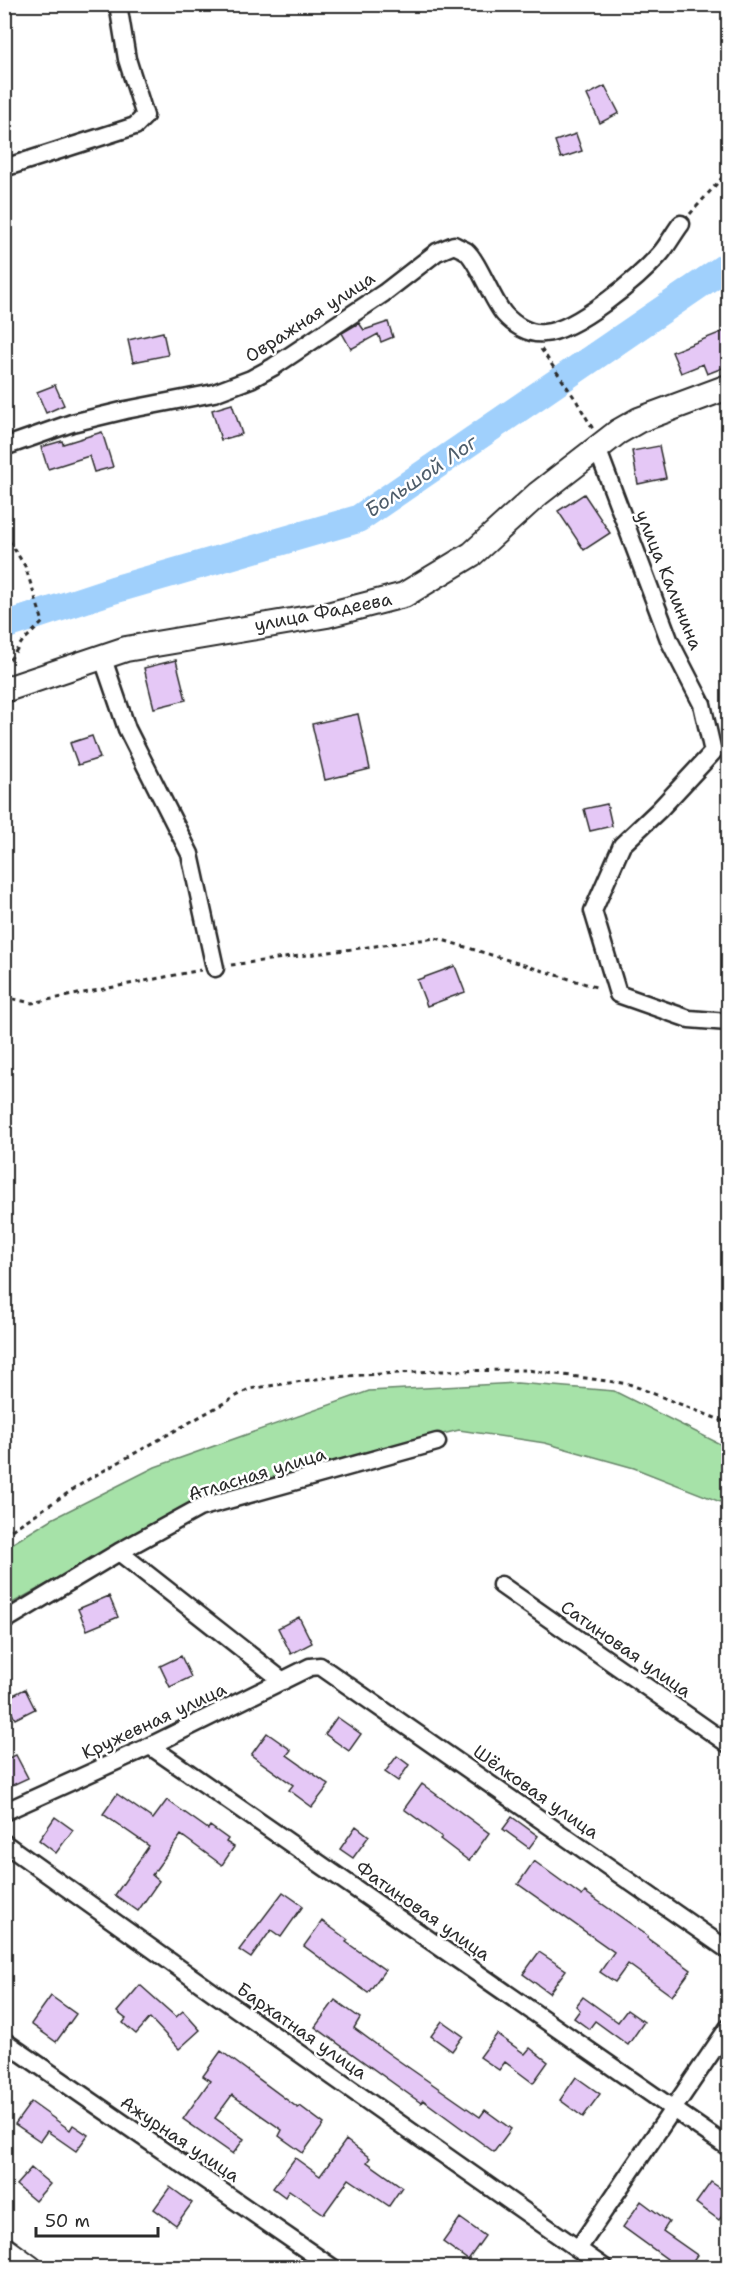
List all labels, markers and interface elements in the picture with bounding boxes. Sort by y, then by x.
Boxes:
street label: Овражная улица [241,266,379,368]
water label: Большой Лог [360,428,483,523]
street label: улица Калинина [630,507,708,653]
street label: улица Фадеева [252,587,394,637]
street label: Атласная улица [185,1442,329,1506]
street label: Сатиновая улица [556,1595,696,1703]
street label: Кружевная улица [78,1677,230,1765]
street label: Шёлковая улица [468,1740,604,1844]
street label: Фатиновая улица [351,1856,495,1966]
street label: Бархатная улица [232,1977,372,2085]
street label: Ажурная улица [116,2090,244,2188]
scale bar [36,2200,158,2238]
text: 50 m [45,2209,90,2233]

